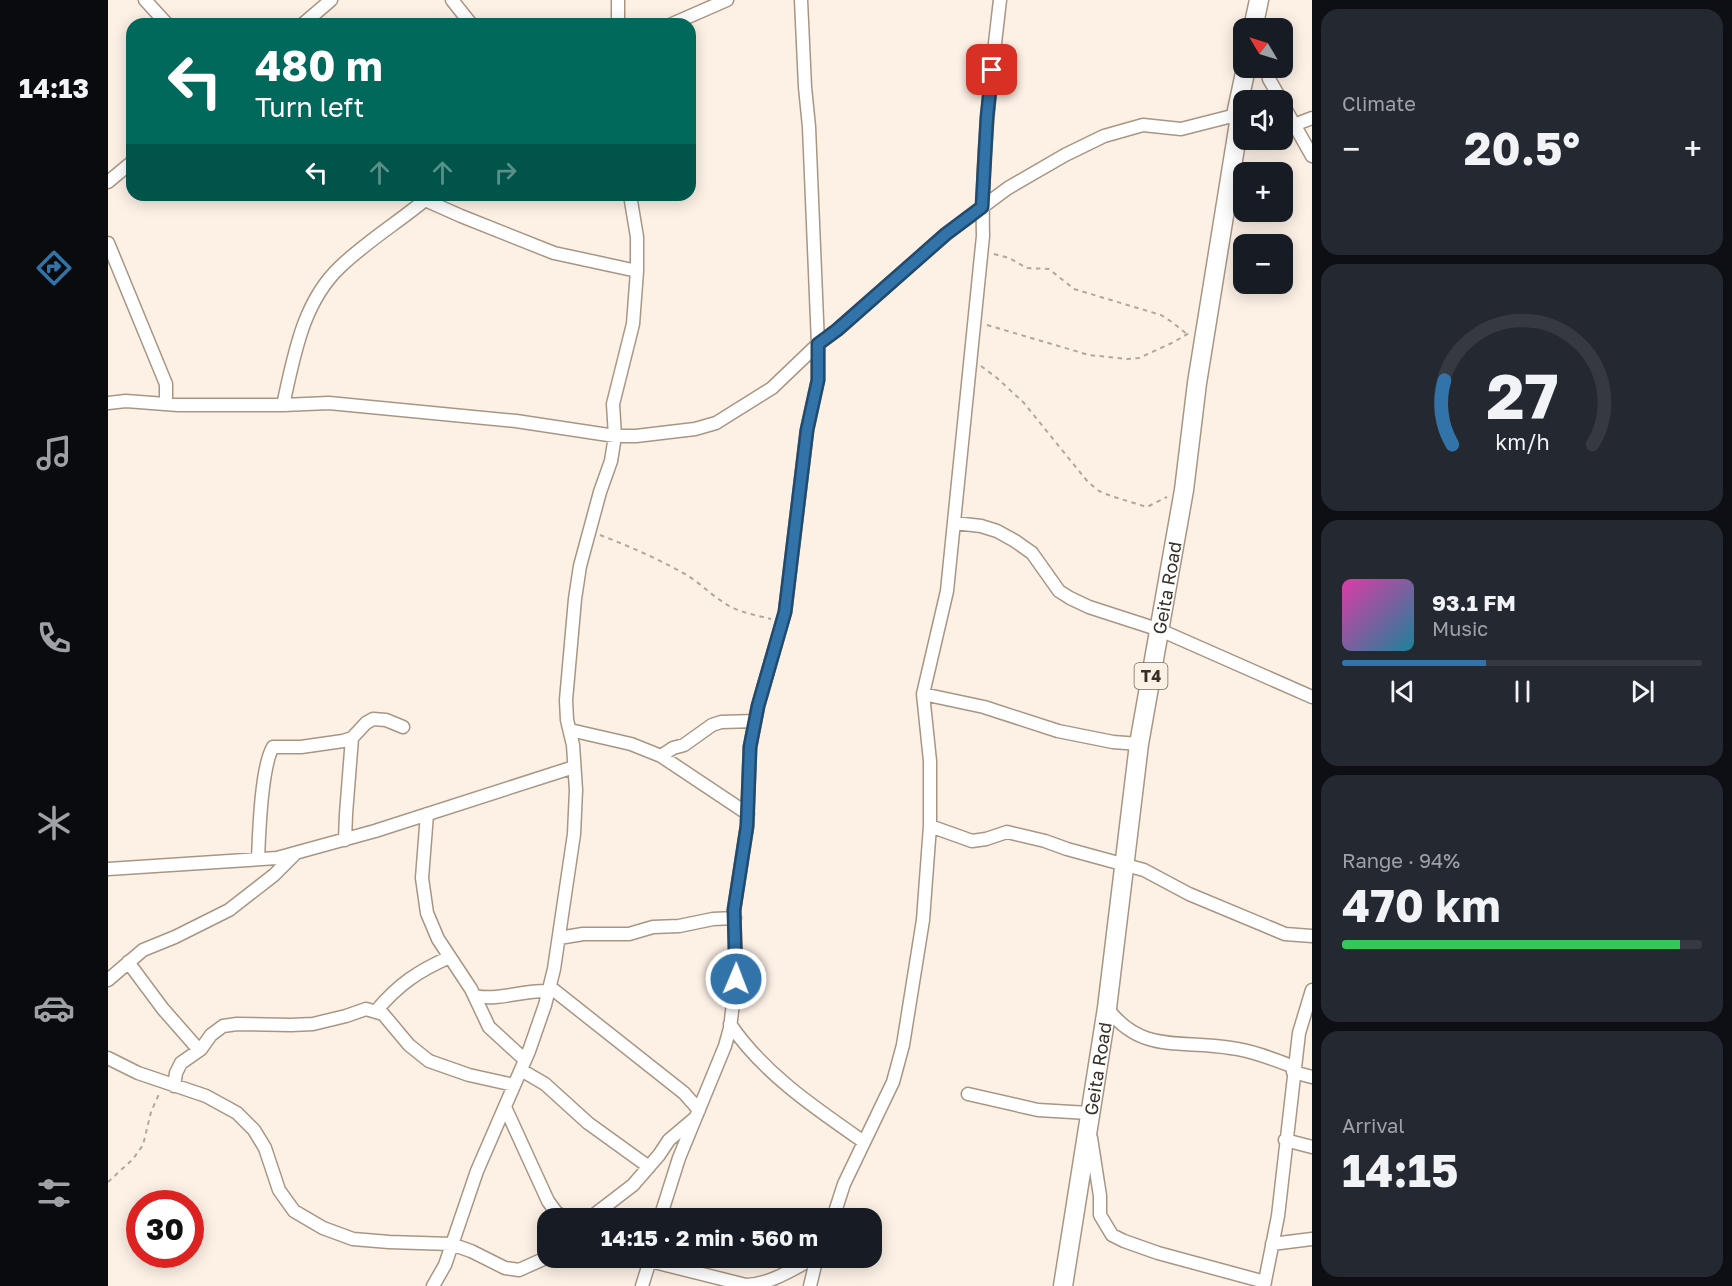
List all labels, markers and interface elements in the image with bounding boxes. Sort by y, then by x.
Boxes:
north arrow [1233,18,1293,78]
map controls [1233,18,1293,294]
text: 480 m [255,40,383,90]
icon: left [156,42,234,120]
pin [966,44,1017,95]
icon: arrive [975,53,1008,86]
text: 14:13 [19,72,89,104]
button: sound [1233,90,1293,150]
text: Turn left [255,91,364,123]
text: Climate [1342,91,1416,115]
text: 20.5° [1464,121,1580,175]
text: − [1342,129,1360,168]
text: + [1684,129,1702,168]
icon: left [300,156,333,189]
icon: ahead [363,156,396,189]
icon: ahead [426,156,459,189]
icon: right [489,156,522,189]
button: + [1233,162,1293,222]
button: − [1233,234,1293,294]
icon: directions [33,247,75,289]
text: 27 [1486,358,1558,433]
text: km/h [1495,429,1549,455]
icon: music [33,432,75,474]
street label: Geita Road [1148,540,1186,636]
text: 93.1 FM [1432,589,1516,616]
text: Music [1432,616,1488,640]
icon: phone [33,617,75,659]
road number: T4 [1134,663,1168,689]
icon: previous [1386,675,1419,708]
icon: pause [1506,675,1539,708]
icon: next [1626,675,1659,708]
icon: climate [33,802,75,844]
text: Range · 94% [1342,848,1460,872]
text: 470 km [1342,878,1501,932]
position arrow [704,947,768,1011]
icon: car [33,987,75,1029]
street label: Geita Road [1079,1021,1116,1117]
text: Arrival [1342,1113,1405,1137]
text: 14:15 [1342,1143,1458,1197]
icon: filters [33,1172,75,1214]
speed limit sign: 30 [126,1190,204,1268]
text: 14:15 · 2 min · 560 m [601,1224,818,1251]

